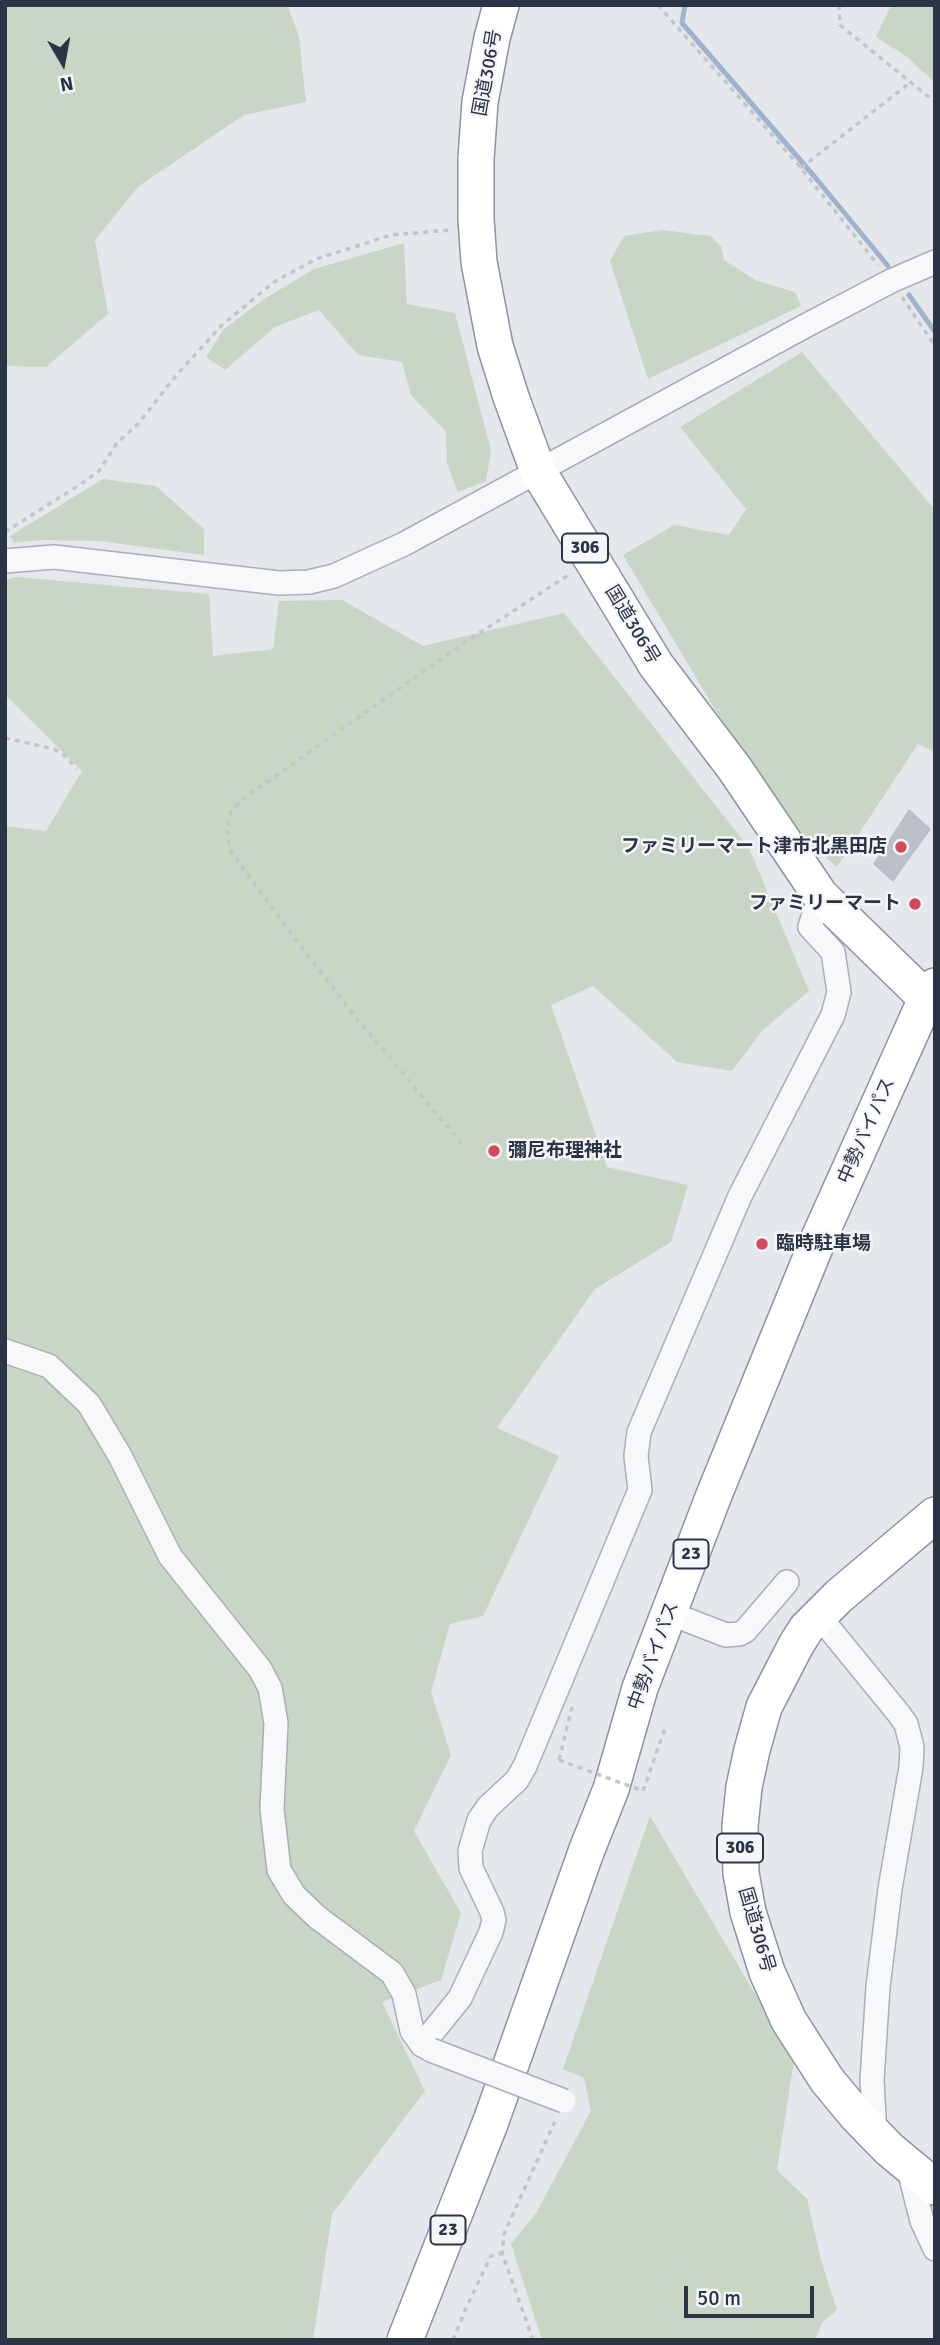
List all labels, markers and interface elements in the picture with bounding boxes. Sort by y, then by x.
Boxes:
north arrow [28,28,98,98]
street label: 国道306号 [469,28,507,118]
text: N [58,71,75,97]
road number: 306 [562,534,608,562]
street label: 国道306号 [600,582,664,668]
place label: ファミリーマート津市北黒田店 [621,836,887,858]
marker: ファミリーマート津市北黒田店 [893,839,909,855]
place label: ファミリーマート [749,893,901,915]
marker: ファミリーマート [907,896,923,912]
street label: 中勢バイパス [833,1074,901,1188]
place label: 彌尼布理神社 [508,1140,622,1162]
marker: 彌尼布理神社 [486,1143,502,1159]
place label: 臨時駐車場 [776,1233,871,1255]
marker: 臨時駐車場 [754,1236,770,1252]
road number: 23 [674,1540,708,1568]
street label: 中勢バイパス [624,1599,684,1713]
road number: 306 [717,1834,763,1862]
street label: 国道306号 [733,1885,779,1975]
road number: 23 [430,2216,466,2244]
scale bar [688,2272,818,2316]
text: 50 m [697,2285,741,2311]

